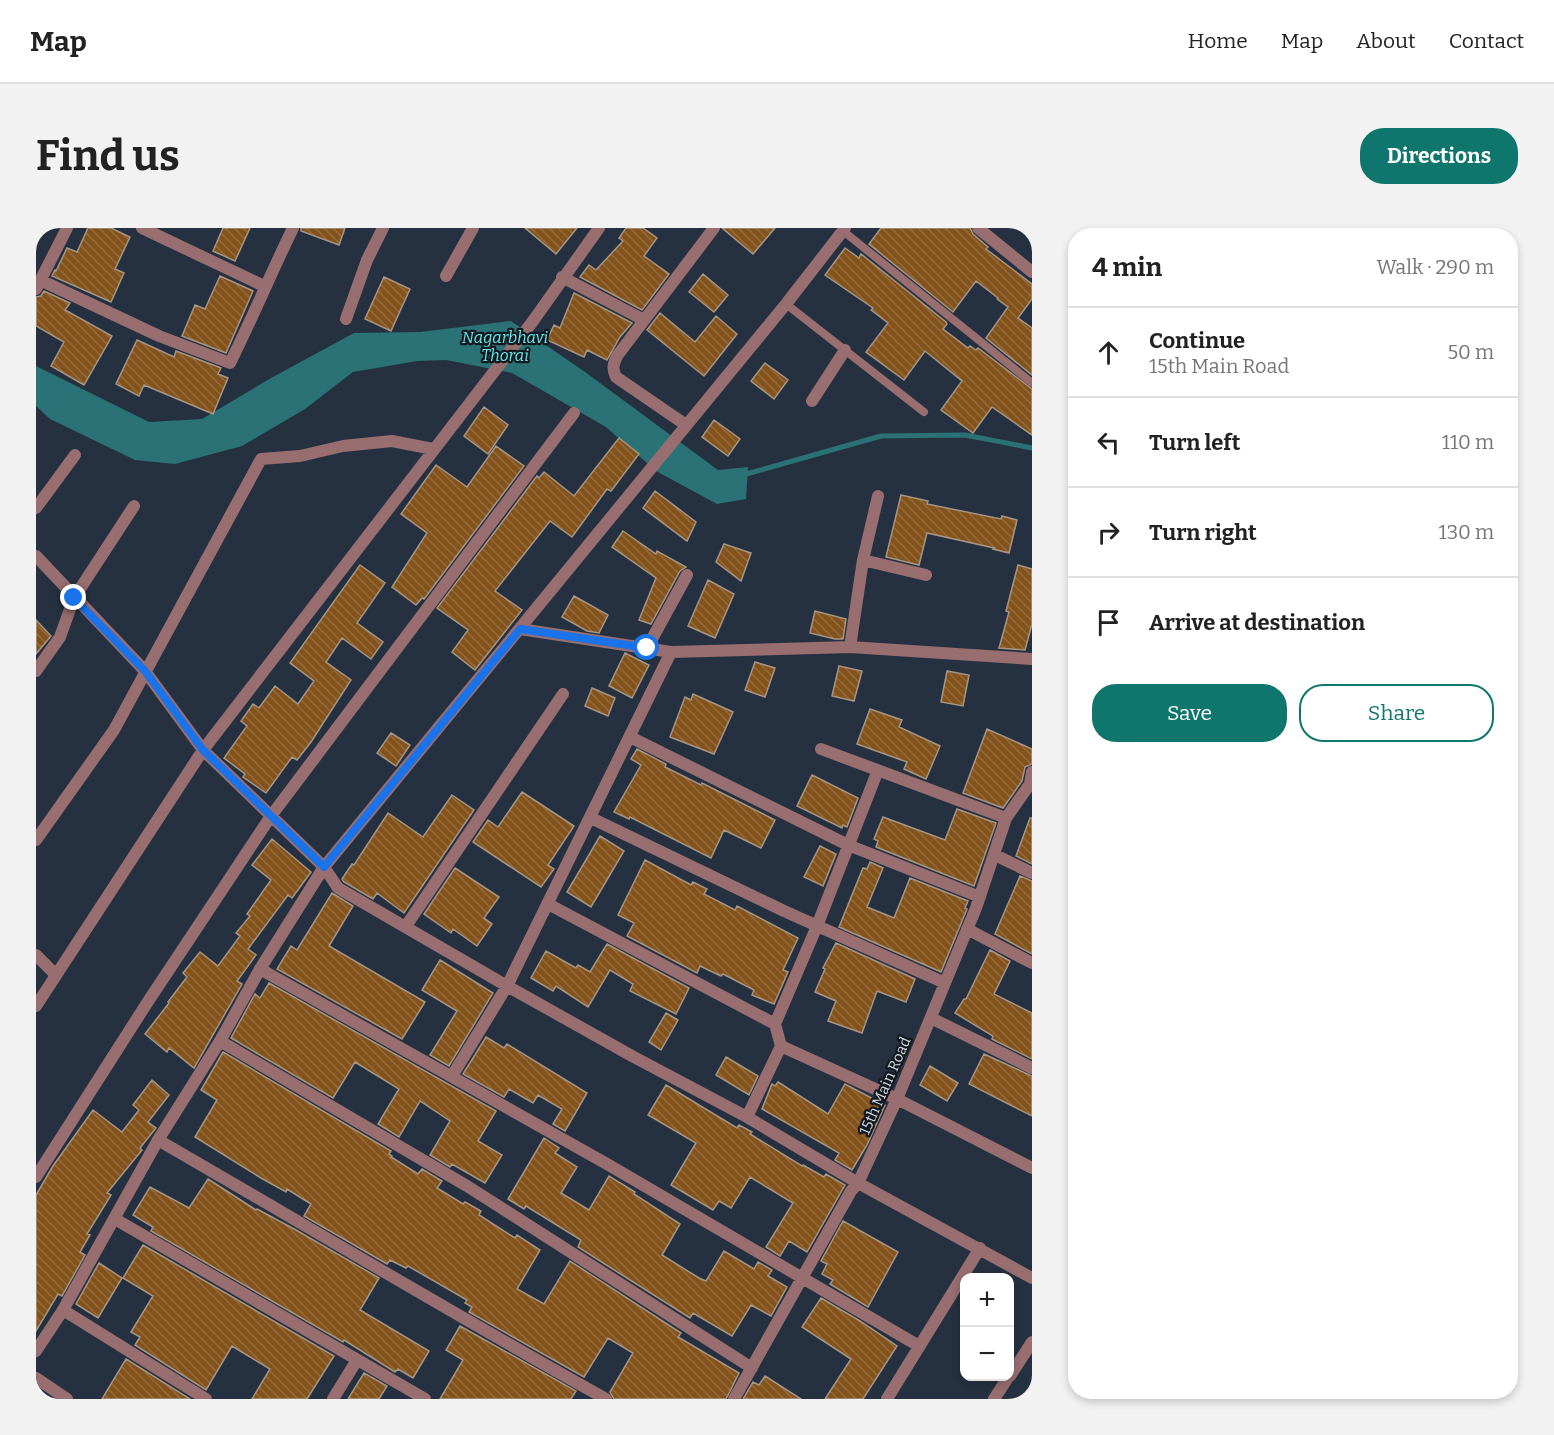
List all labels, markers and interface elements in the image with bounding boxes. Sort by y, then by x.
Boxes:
text: Map [30,25,87,58]
text: Home [1188,28,1248,54]
text: Map [1281,28,1323,54]
text: About [1356,28,1416,54]
text: Contact [1449,28,1524,54]
button: Directions [1360,128,1518,184]
text: Find us [36,131,180,181]
text: 4 min [1092,252,1162,283]
text: Walk · 290 m [1376,255,1494,279]
text: Continue [1149,327,1245,354]
water label: Nagarbhavi Thorai [462,328,549,365]
icon: ahead [1092,336,1125,369]
text: 50 m [1447,340,1494,364]
text: 15th Main Road [1149,354,1289,378]
icon: left [1092,426,1125,459]
text: Turn left [1149,429,1241,456]
text: 110 m [1442,430,1494,454]
icon: right [1092,516,1125,549]
text: Turn right [1149,519,1257,546]
text: 130 m [1439,520,1494,544]
route end [60,584,86,610]
icon: arrive [1092,606,1125,639]
text: Arrive at destination [1149,609,1365,636]
route start [633,634,659,660]
button: Save [1092,684,1287,742]
button: Share [1299,684,1494,742]
street label: 15th Main Road [855,1034,915,1138]
map controls [960,1273,1014,1381]
button: + [960,1273,1014,1327]
button: − [960,1327,1014,1381]

